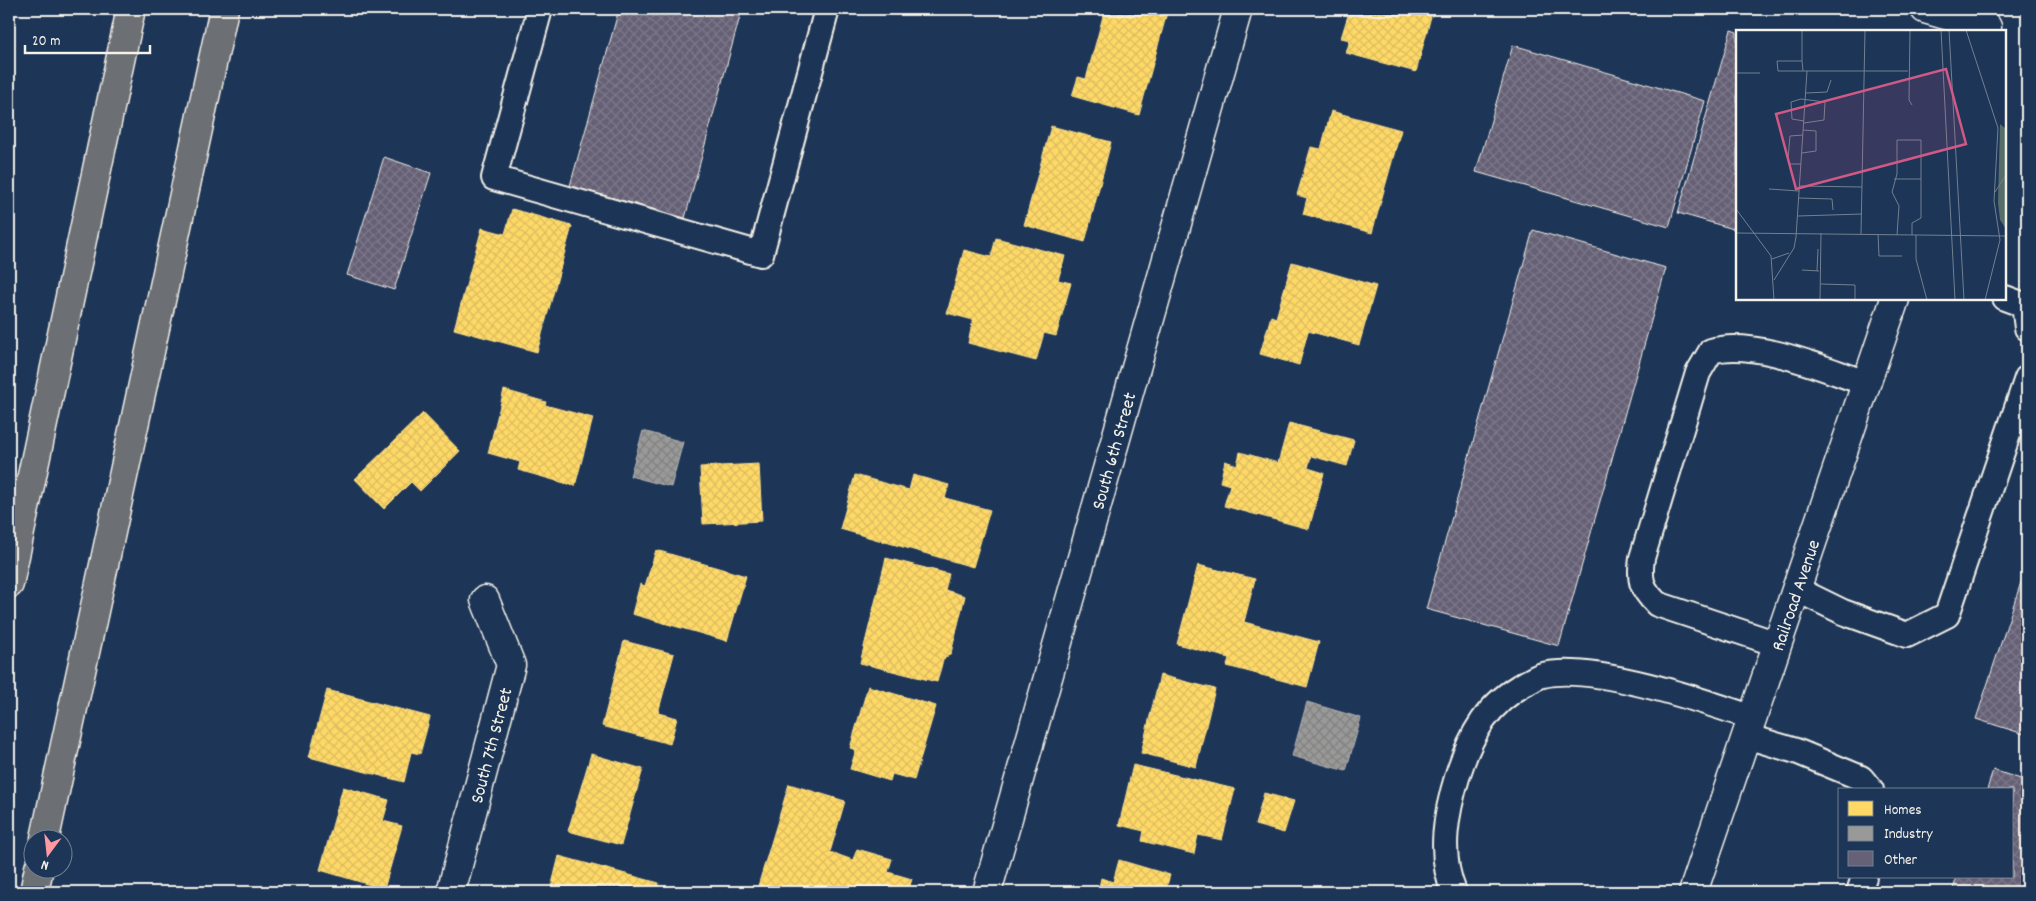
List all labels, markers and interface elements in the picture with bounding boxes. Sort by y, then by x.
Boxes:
scale bar [25,22,150,54]
inset map [1736,30,2006,300]
text: 20 m [32,31,60,53]
street label: South 6th Street [1086,390,1145,513]
street label: Railroad Avenue [1766,537,1829,655]
street label: South 7th Street [465,685,521,807]
legend [1838,788,2014,878]
text: Homes [1884,800,1922,822]
text: Industry [1884,824,1933,846]
north arrow [22,828,72,878]
text: Other [1884,850,1918,872]
text: N [39,854,51,875]

